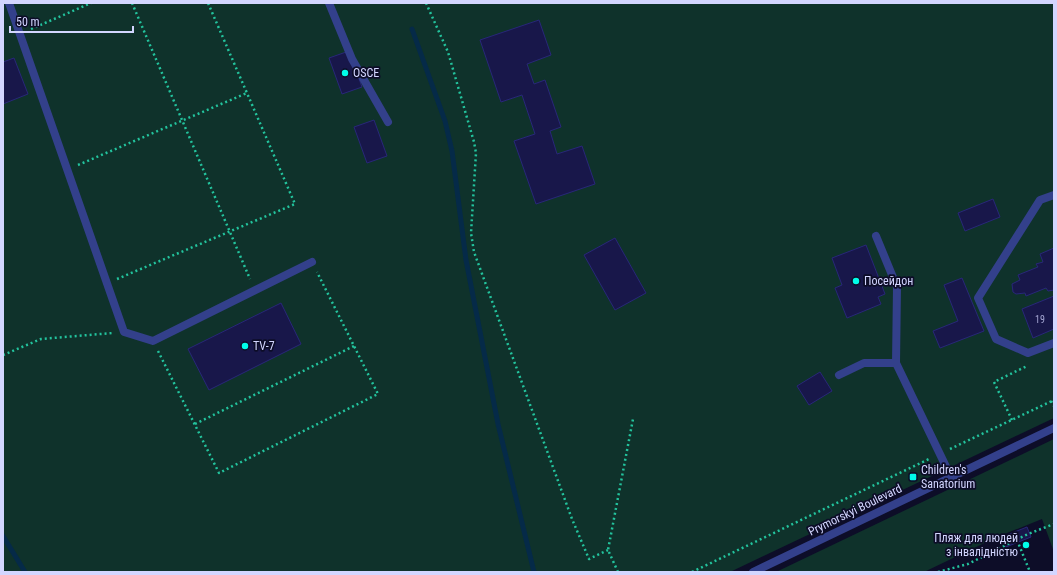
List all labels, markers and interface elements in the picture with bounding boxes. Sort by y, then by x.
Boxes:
scale bar [10,8,133,34]
text: 50 m [16,15,40,29]
place label: OSCE [353,66,379,80]
marker: OSCE [340,68,350,78]
place label: Посейдон [864,274,913,288]
marker: Посейдон [851,276,861,286]
house number: 19 [1035,314,1045,325]
place label: TV-7 [253,339,275,353]
marker: TV-7 [240,341,250,351]
place label: Children's Sanatorium [921,463,975,491]
marker: Children's Sanatorium [908,472,918,482]
street label: Prymorskyi Boulevard [806,481,904,539]
place label: Пляж для людей з інвалідністю [934,531,1018,559]
marker: Пляж для людей з інвалідністю [1021,540,1031,550]

